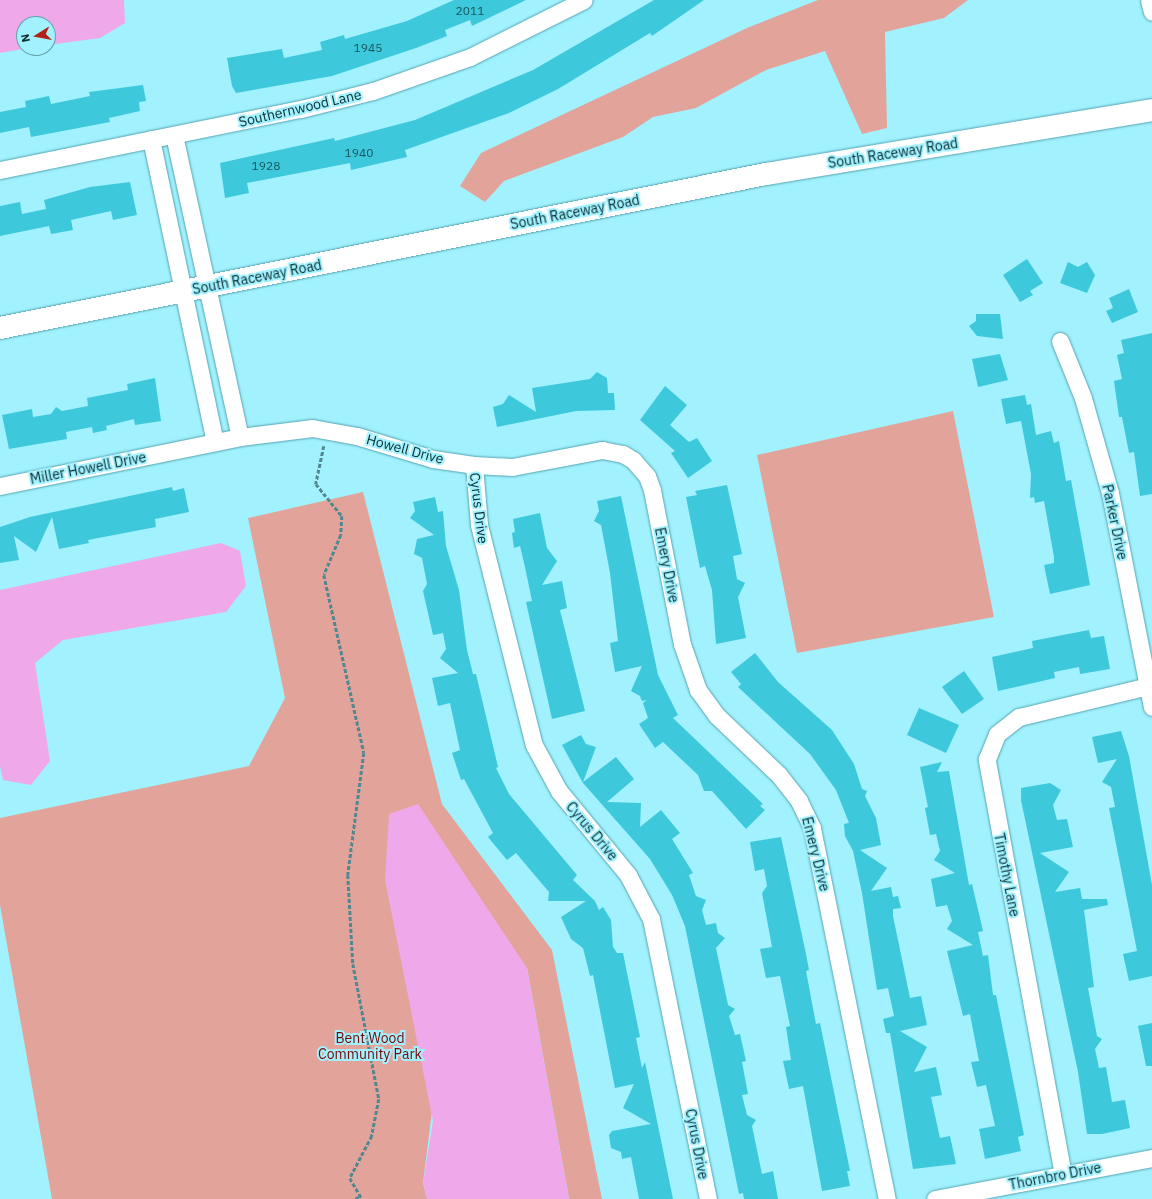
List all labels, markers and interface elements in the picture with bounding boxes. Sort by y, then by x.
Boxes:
house number: 2011 [456,4,484,18]
north arrow [16,16,56,56]
text: N [18,33,33,43]
house number: 1945 [354,41,382,55]
street label: Southernwood Lane [237,86,363,130]
street label: South Raceway Road [827,134,959,172]
house number: 1940 [345,146,373,160]
house number: 1928 [252,159,280,173]
street label: South Raceway Road [509,191,641,233]
street label: South Raceway Road [191,256,323,298]
street label: Howell Drive [364,431,446,467]
street label: Miller Howell Drive [29,449,147,487]
street label: Cyrus Drive [466,472,492,544]
street label: Parker Drive [1099,483,1131,561]
street label: Emery Drive [651,526,683,604]
street label: Cyrus Drive [563,798,621,864]
street label: Emery Drive [799,815,833,893]
street label: Timothy Lane [991,832,1023,918]
park label: Bent Wood Community Park [318,1030,422,1062]
street label: Cyrus Drive [682,1107,712,1181]
street label: Thornbro Drive [1007,1159,1103,1193]

